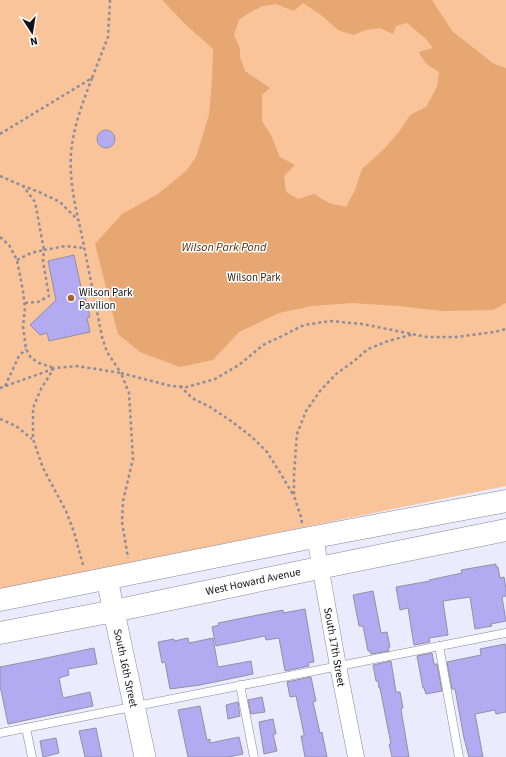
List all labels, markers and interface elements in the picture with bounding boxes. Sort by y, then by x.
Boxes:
north arrow [12,12,52,52]
text: N [29,33,39,49]
water label: Wilson Park Pond [182,239,267,256]
park label: Wilson Park [227,270,281,285]
place label: Wilson Park Pavilion [79,285,133,313]
marker: Wilson Park Pavilion [66,293,76,303]
street label: West Howard Avenue [204,564,303,599]
street label: South 17th Street [320,606,349,688]
street label: South 16th Street [110,627,141,709]

